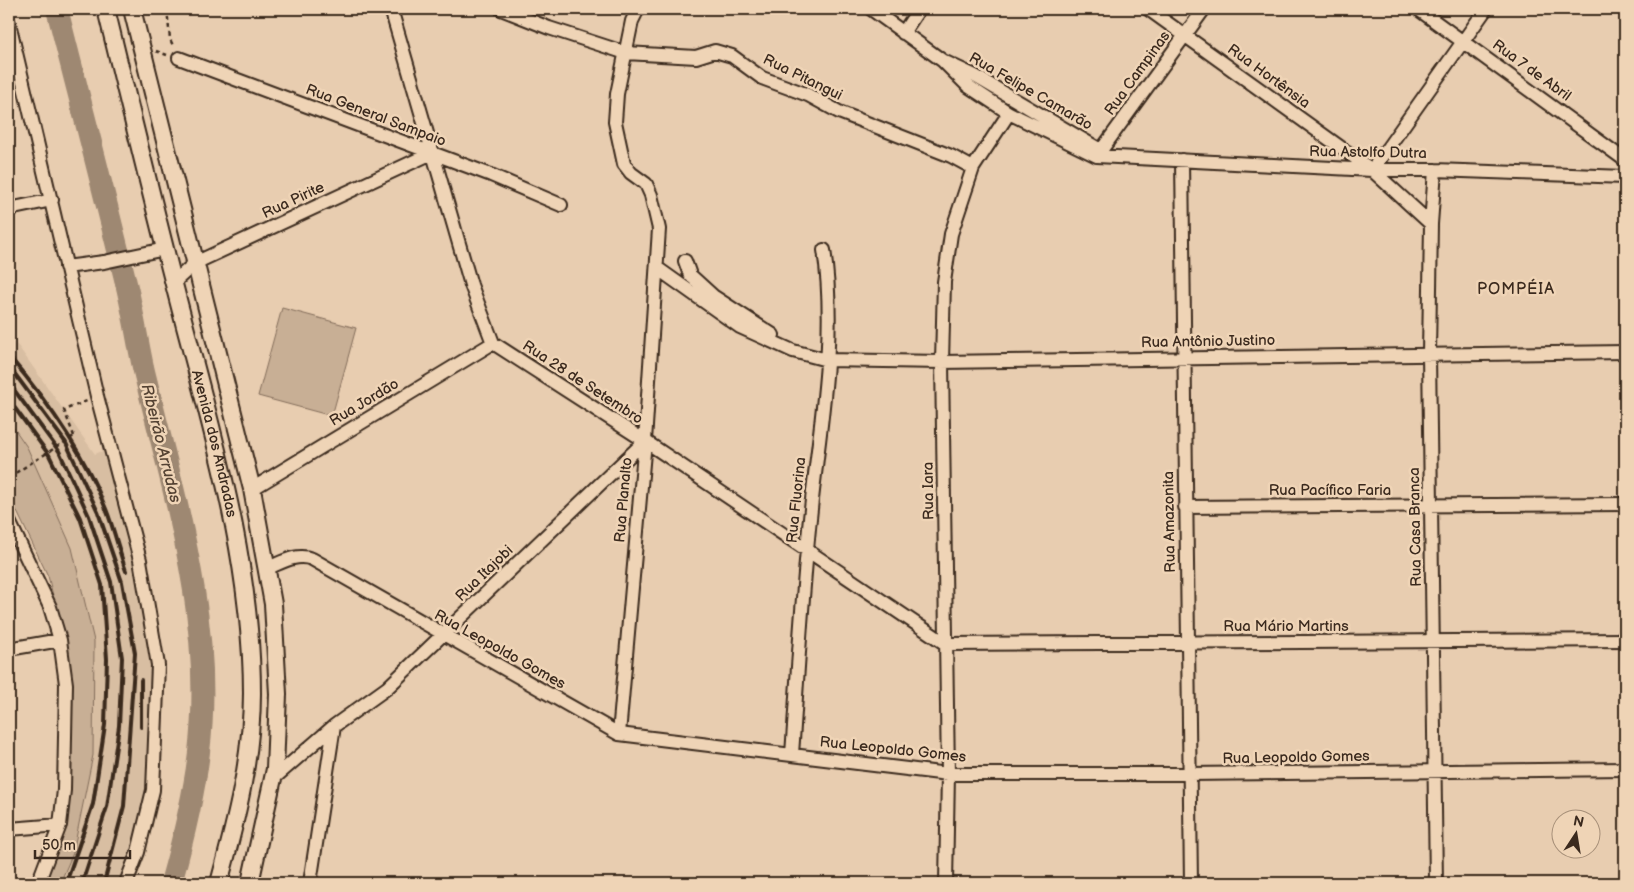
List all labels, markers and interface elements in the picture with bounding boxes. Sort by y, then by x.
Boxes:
street label: Rua Campinas [1100,27,1175,119]
street label: Rua 7 de Abril [1488,35,1575,105]
street label: Rua Hortênsia [1224,40,1314,113]
street label: Rua Felipe Camarão [966,48,1096,135]
street label: Rua Pitangui [760,50,846,105]
street label: Rua General Sampaio [303,80,449,151]
street label: Rua Astolfo Dutra [1309,142,1427,163]
street label: Rua Pirite [259,178,327,223]
district label: POMPÉIA [1477,278,1555,299]
street label: Rua Antônio Justino [1141,331,1275,352]
street label: Rua 28 de Setembro [519,336,647,429]
street label: Avenida dos Andradas [187,368,241,520]
street label: Rua Jordão [326,374,402,431]
water label: Ribeirão Arrudas [137,382,184,505]
street label: Rua Fluorina [783,456,810,544]
street label: Rua Planalto [610,457,637,544]
street label: Rua Iara [918,462,939,520]
street label: Rua Casa Branca [1405,467,1426,587]
street label: Rua Amazonita [1159,471,1180,573]
street label: Rua Pacífico Faria [1269,481,1391,500]
street label: Rua Itajobi [452,541,517,606]
street label: Rua Leopoldo Gomes [431,605,569,694]
street label: Rua Mário Martins [1223,617,1349,636]
street label: Rua Leopoldo Gomes [819,732,968,767]
street label: Rua Leopoldo Gomes [1222,747,1370,768]
north arrow [1552,810,1602,860]
text: N [1572,812,1586,831]
scale bar [35,827,130,859]
text: 50 m [42,836,76,855]

